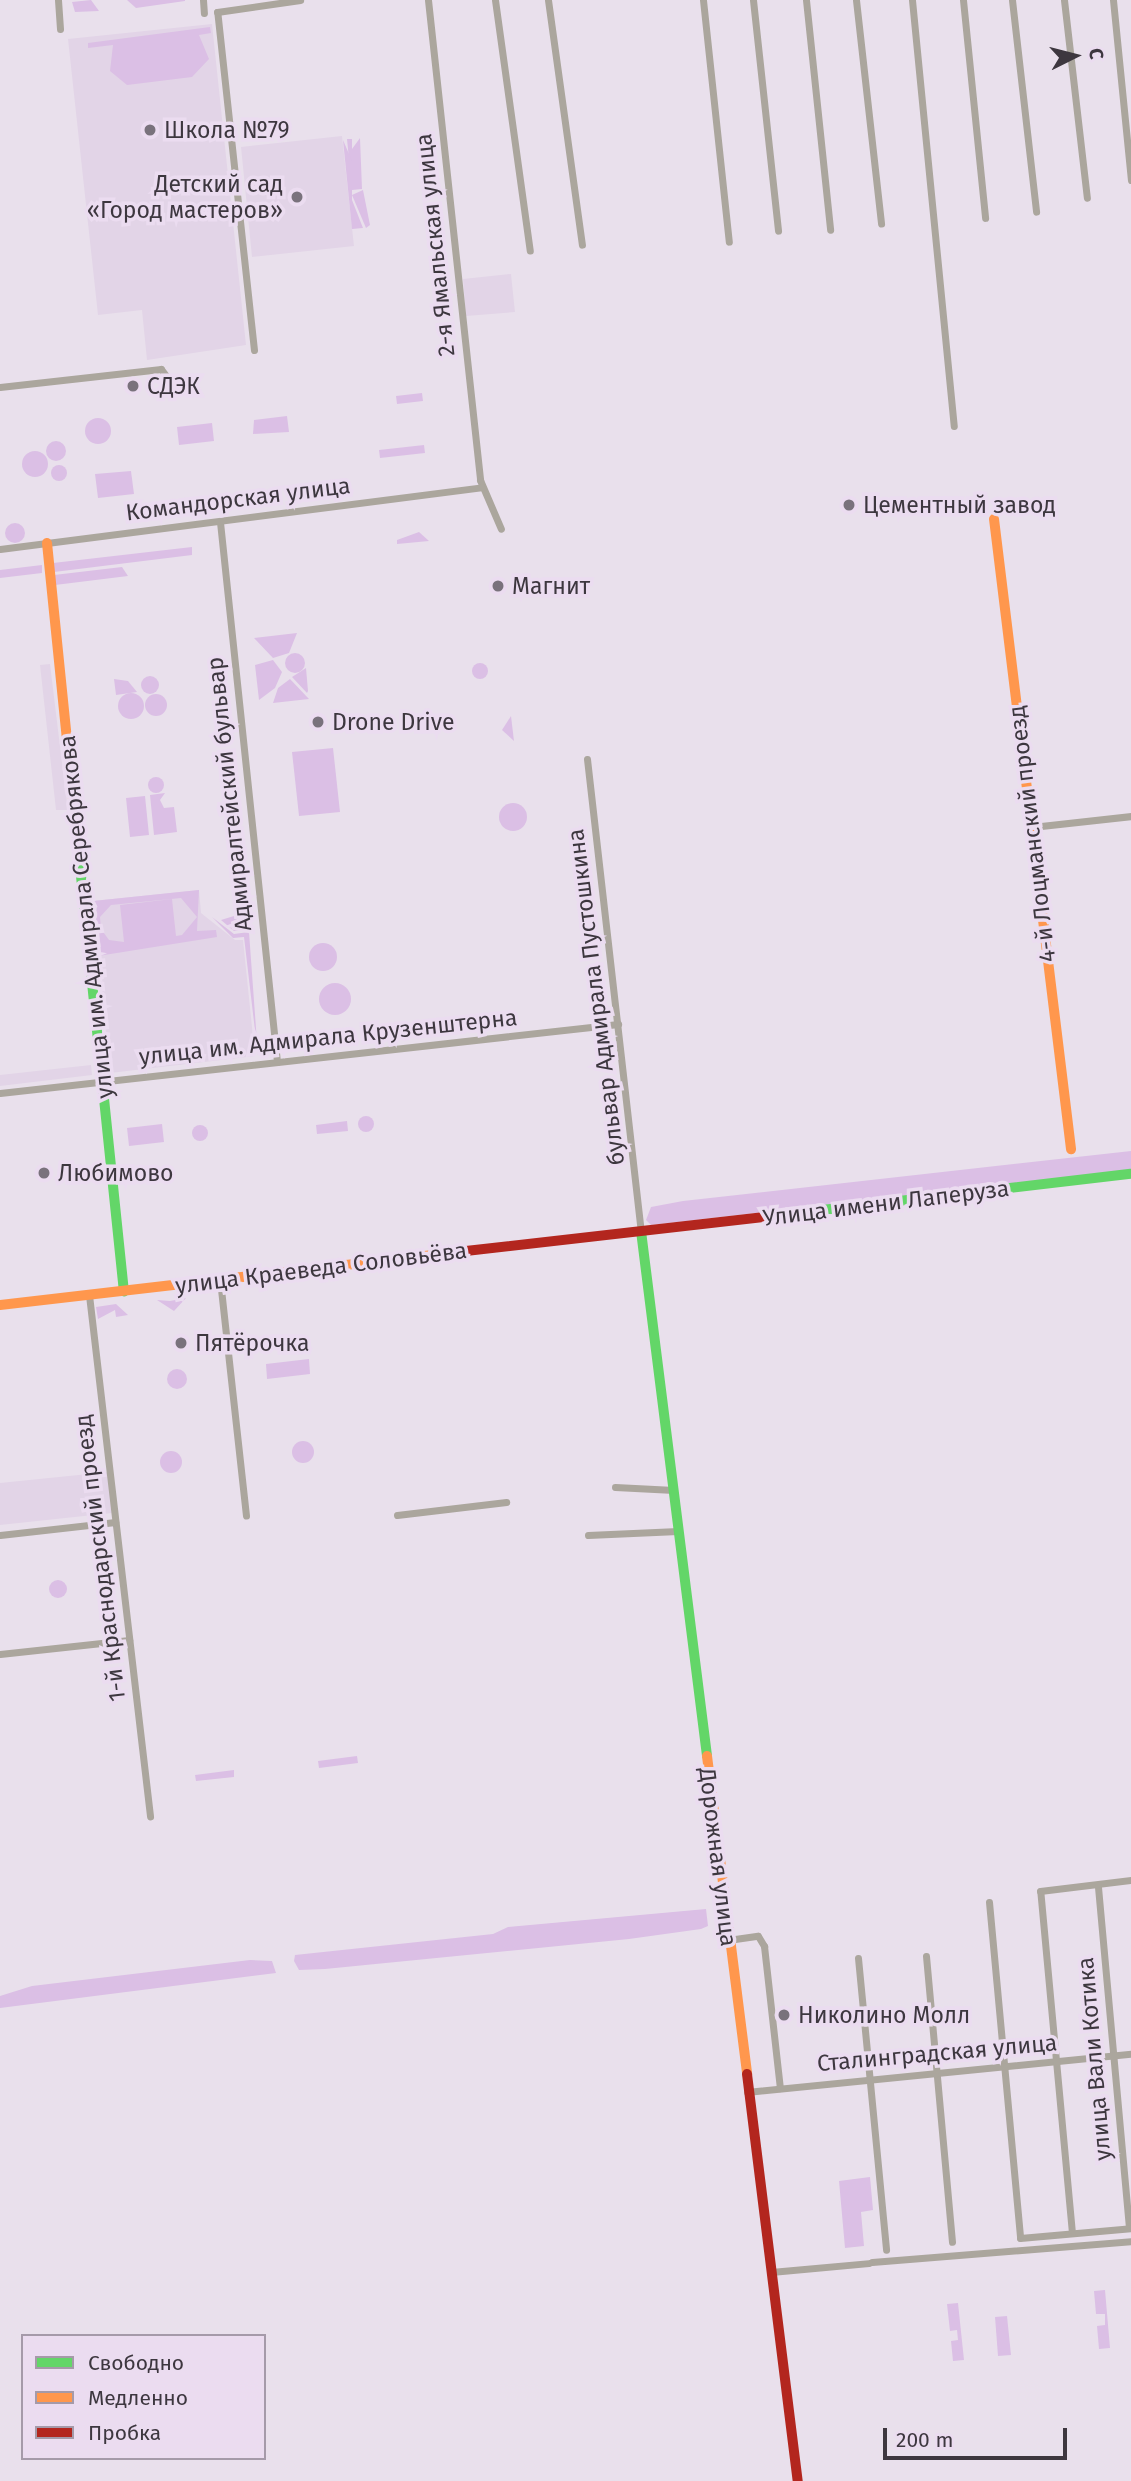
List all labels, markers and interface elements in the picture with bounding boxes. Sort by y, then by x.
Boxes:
north arrow [1040,21,1110,91]
text: С [1084,47,1108,60]
place label: Школа №79 [164,116,290,144]
marker: Школа №79 [142,122,158,138]
street label: 2-я Ямальская улица [410,132,460,358]
place label: Детский сад «Город мастеров» [87,170,283,224]
marker: Детский сад «Город мастеров» [289,189,305,205]
place label: СДЭК [147,372,200,400]
marker: СДЭК [125,378,141,394]
street label: Командорская улица [124,472,352,526]
place label: Цементный завод [863,491,1056,519]
marker: Цементный завод [841,497,857,513]
place label: Магнит [512,572,590,600]
marker: Магнит [490,578,506,594]
street label: Адмиралтейский бульвар [201,656,257,932]
street label: 4-й Лоцманский проезд [1003,704,1061,964]
place label: Drone Drive [332,708,454,736]
marker: Drone Drive [310,714,326,730]
street label: улица им. Адмирала Серебрякова [53,734,119,1100]
street label: бульвар Адмирала Пустошкина [562,827,630,1167]
street label: улица им. Адмирала Крузенштерна [137,1003,519,1071]
place label: Любимово [58,1159,174,1187]
marker: Любимово [36,1165,52,1181]
street label: Улица имени Лаперуза [761,1174,1011,1232]
street label: улица Краеведа Соловьёва [174,1236,468,1300]
place label: Пятёрочка [195,1329,309,1357]
marker: Пятёрочка [173,1335,189,1351]
street label: 1-й Краснодарский проезд [69,1413,131,1703]
street label: Дорожная улица [693,1766,743,1948]
street label: улица Вали Котика [1071,1956,1117,2162]
place label: Николино Молл [798,2001,970,2029]
marker: Николино Молл [776,2007,792,2023]
street label: Сталинградская улица [816,2029,1058,2077]
legend [21,2334,266,2460]
text: Свободно [88,2350,184,2376]
text: Медленно [88,2385,188,2411]
scale bar [886,2414,1070,2458]
text: Пробка [88,2420,161,2446]
text: 200 m [896,2427,953,2453]

